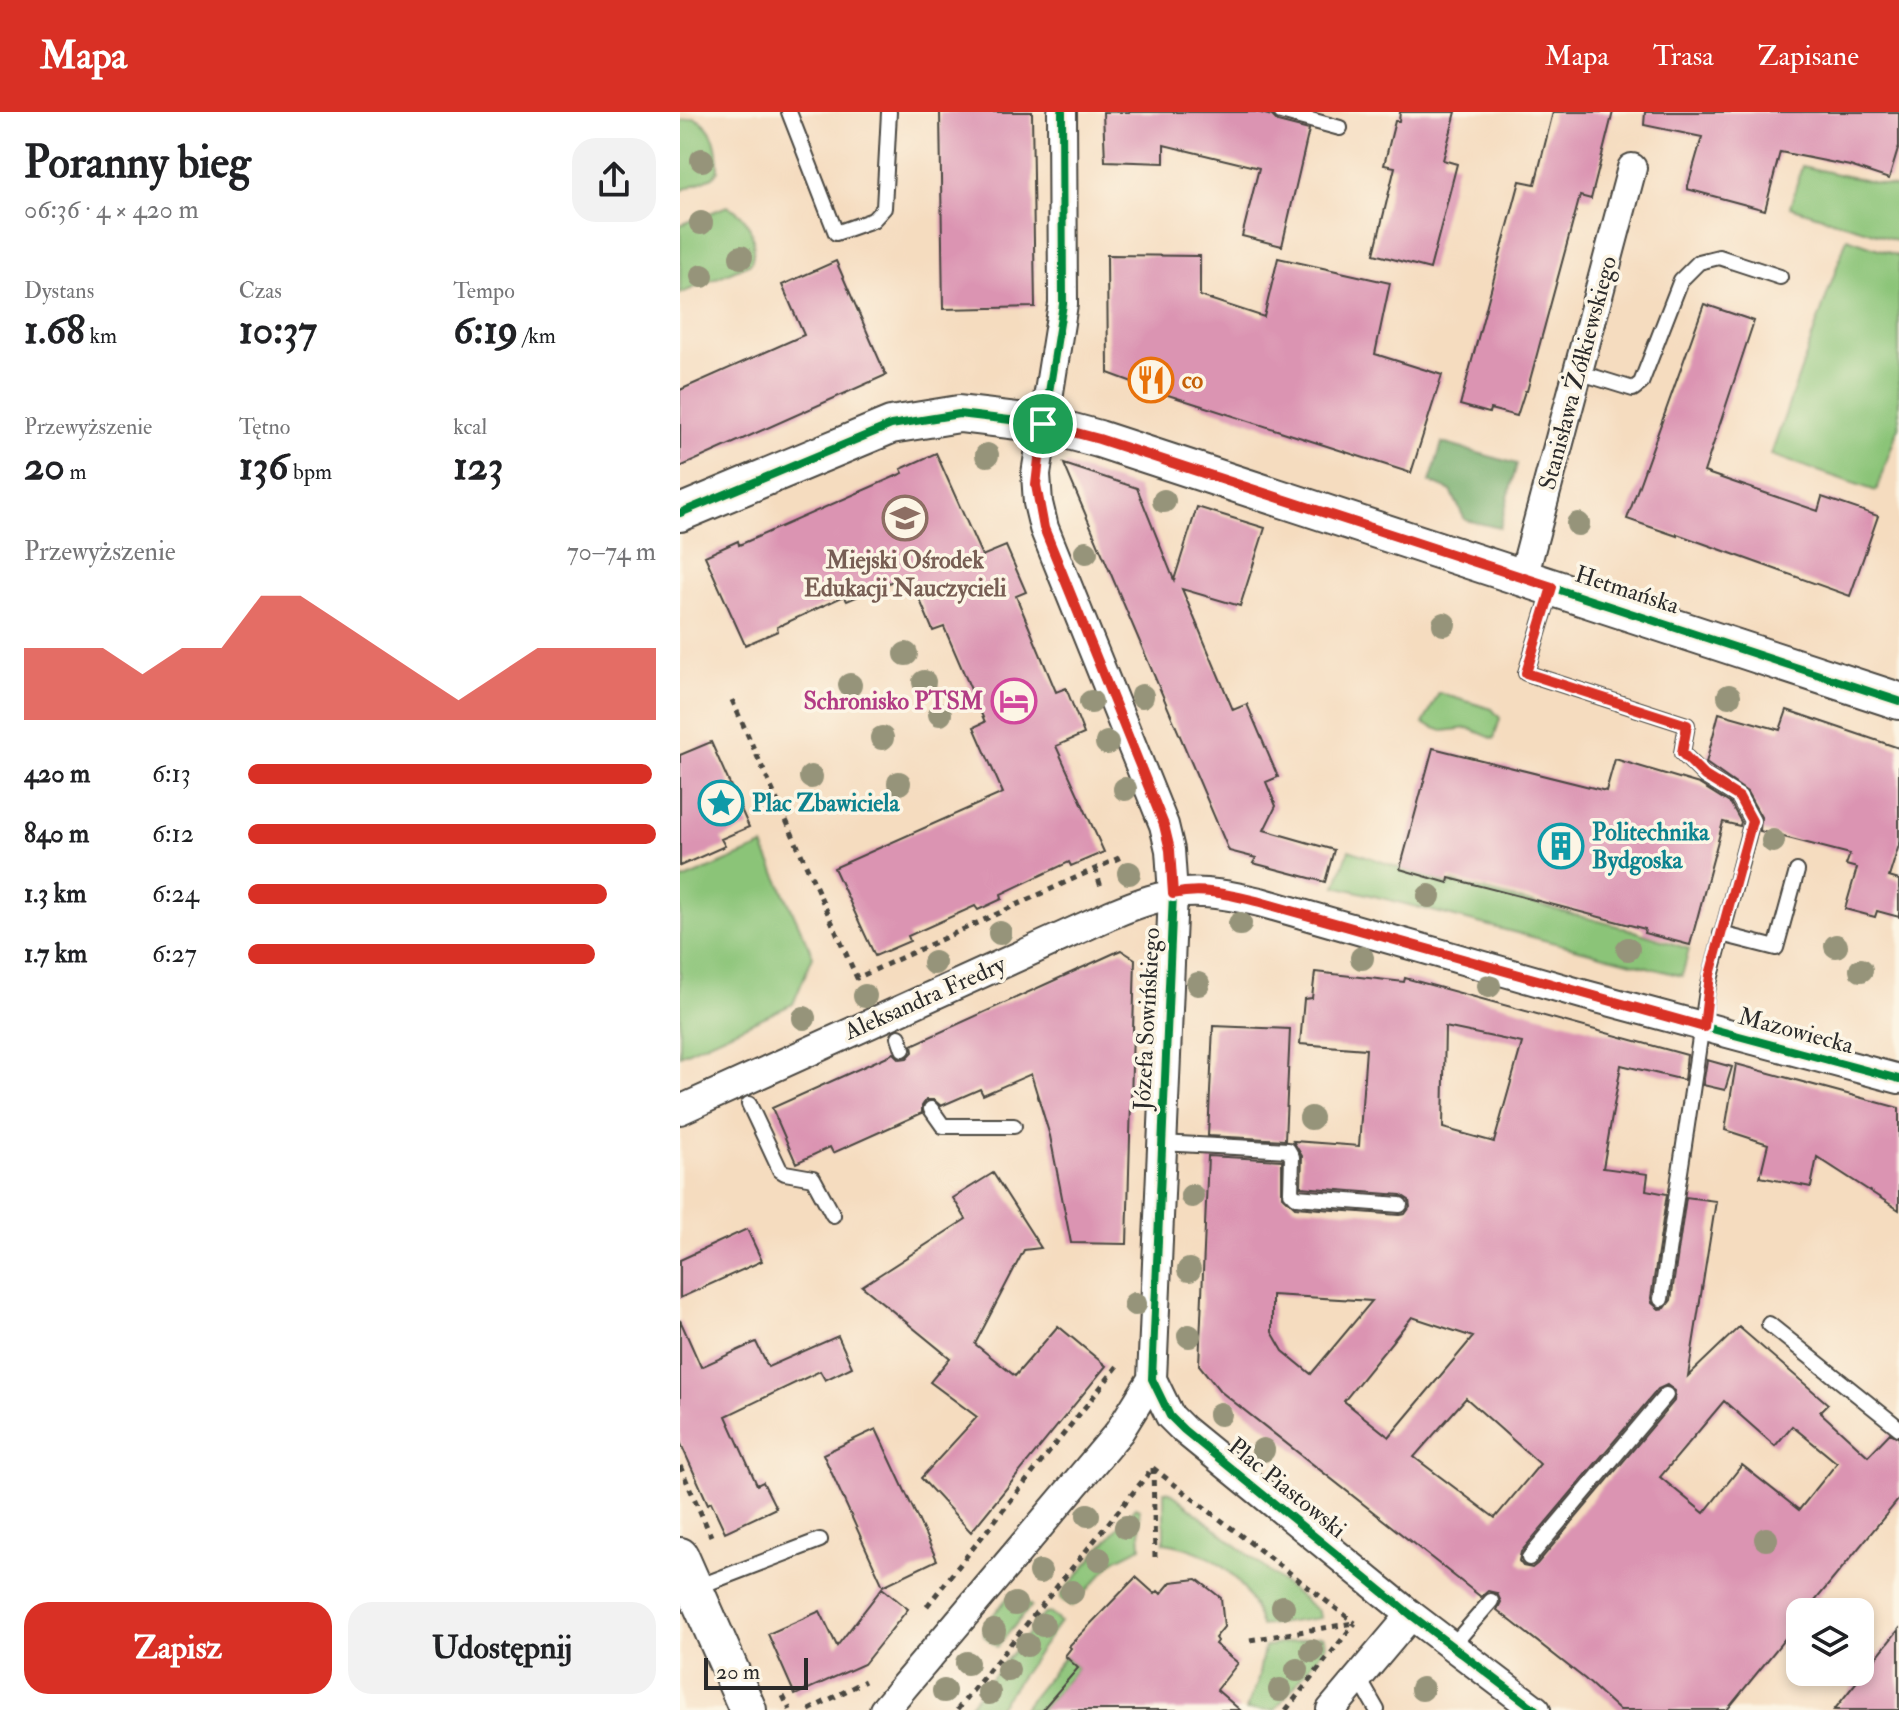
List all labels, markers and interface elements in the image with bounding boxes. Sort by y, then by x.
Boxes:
text: Mapa [40,32,127,80]
text: Mapa [1545,39,1609,74]
text: Trasa [1653,39,1714,74]
text: Zapisane [1758,39,1859,74]
text: Poranny bieg [24,136,251,191]
button: share [572,138,656,222]
text: 06:36 · 4 × 420 m [24,194,199,226]
street label: Stanisława Żółkiewskiego [1531,252,1624,493]
text: Dystans [24,277,94,305]
text: Czas [239,277,282,305]
text: Tempo [453,277,515,305]
text: 1.68 [24,305,85,356]
text: 10:37 [239,305,317,356]
text: 6:19 [453,305,518,356]
text: km [85,322,117,350]
text: /km [518,322,556,350]
restaurant icon: co [1127,356,1175,404]
place label: co [1182,365,1204,396]
pin [1009,390,1077,458]
icon: arrive [1021,402,1065,446]
text: Przewyższenie [24,413,152,441]
text: Tętno [239,413,290,441]
text: kcal [453,413,487,441]
text: 20 [24,441,65,492]
text: 136 [239,441,288,492]
text: 123 [453,441,503,492]
text: m [65,458,86,486]
text: bpm [288,458,332,486]
school or university icon: Miejski Ośrodek Edukacji Nauczycieli [881,494,929,542]
text: Przewyższenie [24,536,176,568]
text: 70–74 m [567,536,656,568]
place label: Miejski Ośrodek Edukacji Nauczycieli [804,545,1007,604]
street label: Hetmańska [1571,559,1684,622]
hotel icon: Schronisko PTSM [990,677,1038,725]
place label: Schronisko PTSM [803,686,983,717]
text: 420 m [24,758,90,790]
text: 6:13 [152,758,191,790]
place icon: Plac Zbawiciela [697,779,745,827]
place label: Plac Zbawiciela [752,788,900,819]
place label: Politechnika Bydgoska [1592,817,1710,876]
text: 840 m [24,818,89,850]
text: 6:12 [152,818,194,850]
building icon: Politechnika Bydgoska [1537,822,1585,870]
text: 1.3 km [24,878,86,910]
text: 6:24 [152,878,199,910]
street label: Józefa Sowińskiego [1127,927,1167,1112]
text: 1.7 km [24,938,87,970]
text: 6:27 [152,938,197,970]
street label: Aleksandra Fredry [839,948,1011,1048]
street label: Mazowiecka [1735,1001,1858,1062]
street label: Plac Piastowski [1222,1431,1352,1545]
map controls [1786,1598,1874,1686]
button: layers [1786,1598,1874,1686]
button: Zapisz [24,1602,332,1694]
button: Udostępnij [348,1602,656,1694]
scale bar [704,1654,808,1690]
text: 20 m [716,1658,760,1686]

